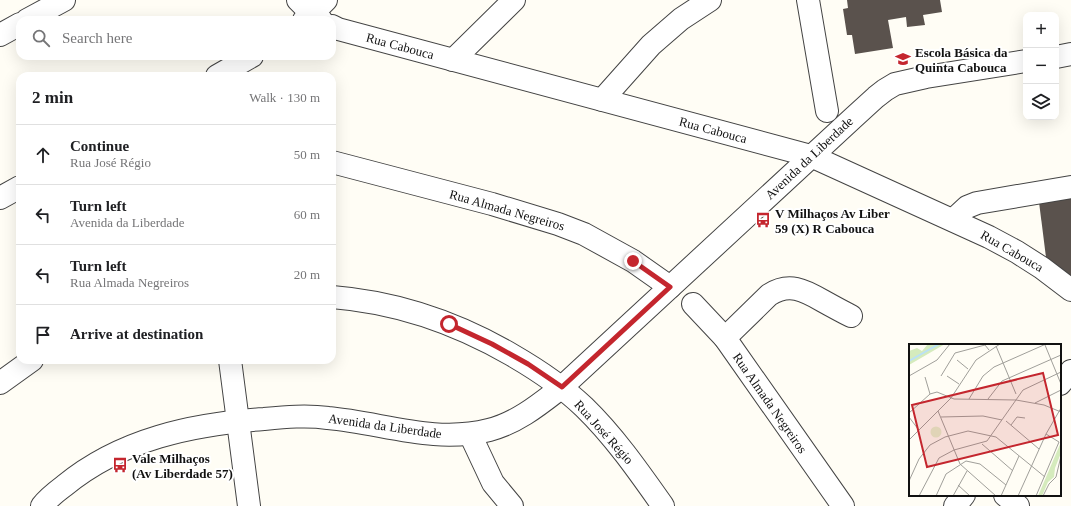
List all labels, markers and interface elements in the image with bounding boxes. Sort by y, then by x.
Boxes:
map controls [1023,12,1059,120]
button: + [1023,12,1059,48]
search box [16,16,336,60]
icon: search [30,27,52,49]
text: Search here [62,30,132,46]
street label: Rua Cabouca [364,30,436,62]
place label: Escola Básica da Quinta Cabouca [915,45,1008,75]
button: − [1023,48,1059,84]
school or university icon: Escola Básica da Quinta Cabouca [894,50,912,68]
button: layers [1023,84,1059,120]
text: 2 min [32,88,73,107]
text: Walk · 130 m [249,90,320,105]
street label: Avenida da Liberdade [762,113,856,203]
street label: Rua Cabouca [677,114,749,146]
text: Continue [70,138,129,154]
icon: ahead [32,144,54,166]
text: 50 m [294,147,320,162]
text: Rua José Régio [70,155,151,170]
street label: Rua Almada Negreiros [448,186,566,234]
text: Turn left [70,198,127,214]
icon: left [32,204,54,226]
place label: V Milhaços Av Liber 59 (X) R Cabouca [775,206,890,236]
text: 60 m [294,207,320,222]
bus stop icon: V Milhaços Av Liber 59 (X) R Cabouca [754,211,772,229]
text: Avenida da Liberdade [70,215,185,230]
street label: Rua Cabouca [978,227,1046,275]
route end [624,252,642,270]
text: Turn left [70,258,127,274]
icon: left [32,264,54,286]
text: 20 m [294,267,320,282]
text: Rua Almada Negreiros [70,275,189,290]
route start [440,315,458,333]
icon: arrive [32,324,54,346]
text: Arrive at destination [70,326,203,342]
inset map [909,344,1061,496]
street label: Rua Almada Negreiros [730,350,810,456]
street label: Rua José Régio [571,397,637,467]
street label: Avenida da Liberdade [327,411,443,441]
place label: Vale Milhaços (Av Liberdade 57) [132,451,233,481]
bus stop icon: Vale Milhaços (Av Liberdade 57) [111,456,129,474]

